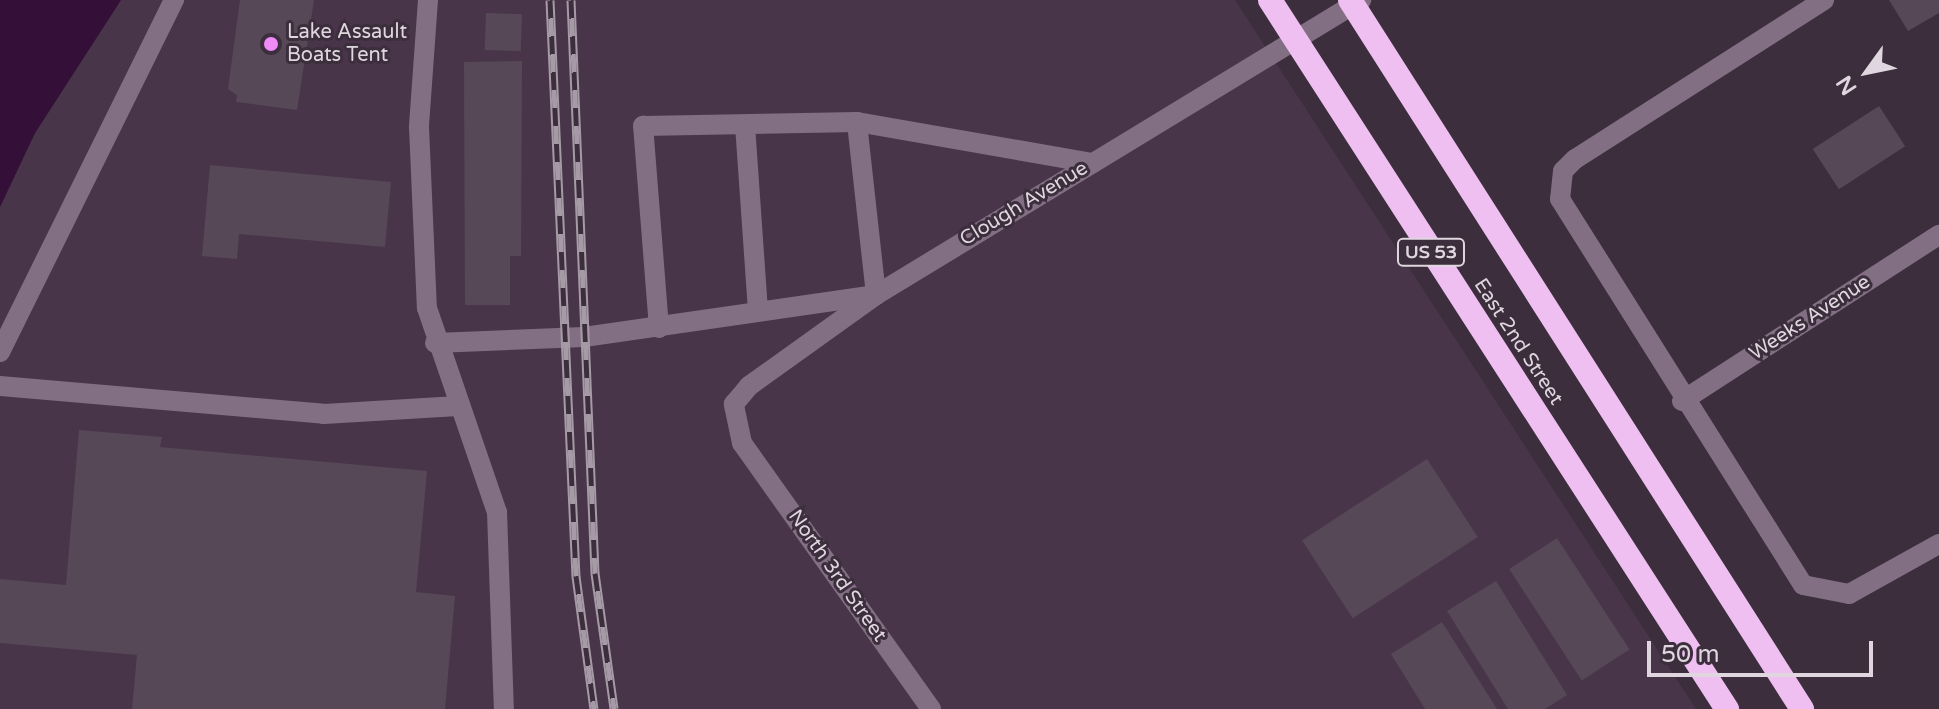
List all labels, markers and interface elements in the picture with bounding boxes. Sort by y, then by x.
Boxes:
place label: Lake Assault Boats Tent [287,20,407,67]
north arrow [1827,32,1907,112]
marker: Lake Assault Boats Tent [262,35,280,53]
text: N [1831,71,1863,100]
street label: Clough Avenue [956,156,1092,252]
road number: US 53 [1395,238,1467,266]
street label: Weeks Avenue [1745,270,1875,366]
street label: East 2nd Street [1468,274,1568,410]
street label: North 3rd Street [783,505,891,647]
scale bar [1651,625,1877,675]
text: 50 m [1661,640,1719,669]

